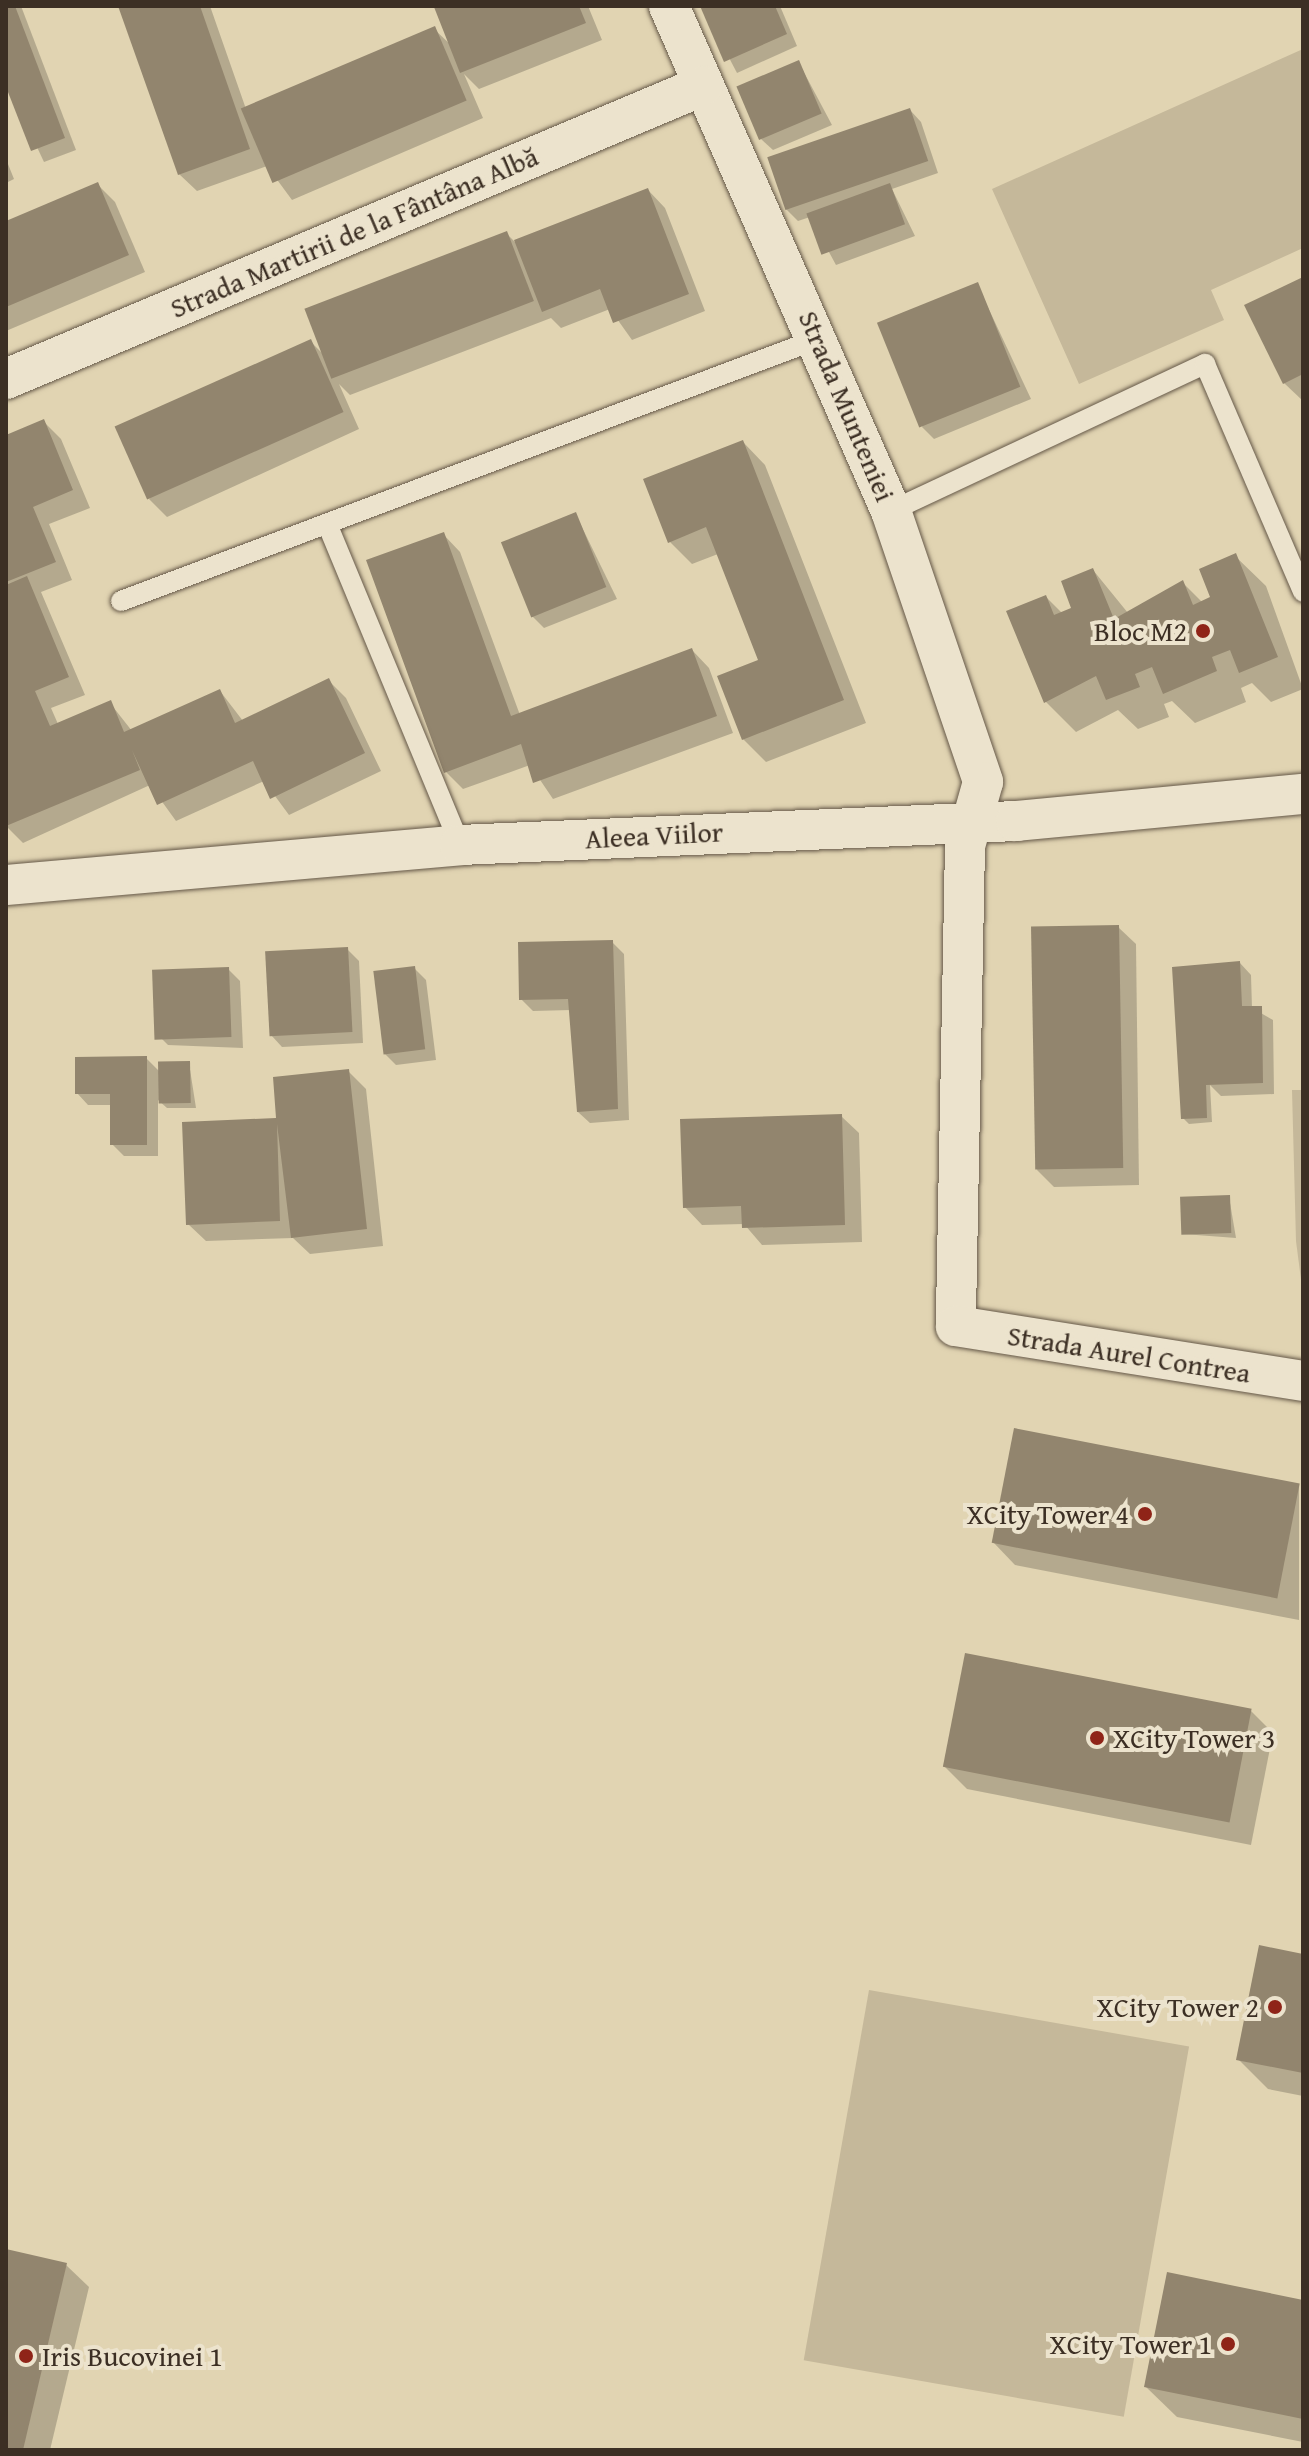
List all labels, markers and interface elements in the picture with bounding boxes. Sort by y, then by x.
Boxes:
street label: Strada Martirii de la Fântâna Albă [165,139,543,325]
street label: Strada Munteniei [792,306,902,506]
place label: Bloc M2 [1094,614,1187,648]
marker: Bloc M2 [1194,622,1212,640]
street label: Aleea Viilor [584,815,724,855]
street label: Strada Aurel Contrea [1005,1318,1253,1390]
place label: XCity Tower 4 [966,1497,1129,1531]
marker: XCity Tower 4 [1136,1505,1154,1523]
place label: XCity Tower 3 [1113,1721,1276,1755]
marker: XCity Tower 3 [1088,1729,1106,1747]
place label: XCity Tower 2 [1096,1990,1259,2024]
marker: XCity Tower 2 [1266,1998,1284,2016]
place label: XCity Tower 1 [1049,2327,1212,2361]
marker: XCity Tower 1 [1219,2335,1237,2353]
place label: Iris Bucovinei 1 [42,2339,223,2373]
marker: Iris Bucovinei 1 [17,2347,35,2365]

